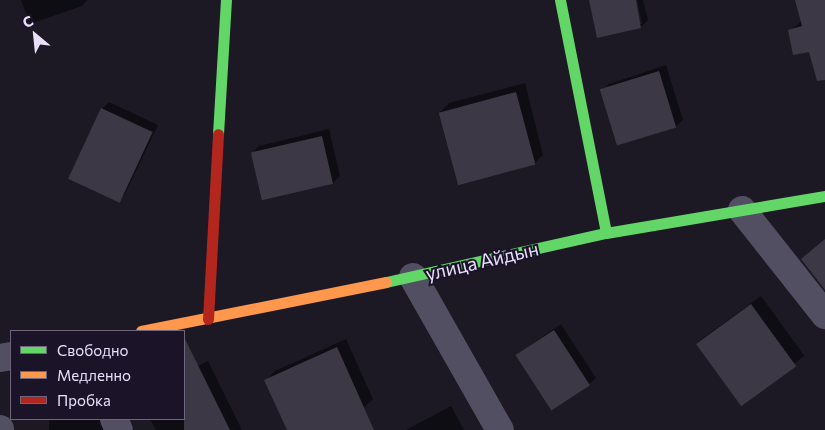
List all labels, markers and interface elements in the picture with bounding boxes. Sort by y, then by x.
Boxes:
north arrow [10,10,60,60]
text: С [19,12,36,31]
street label: улица Айдын [423,237,541,285]
legend [10,330,185,420]
text: Свободно [57,341,128,359]
text: Медленно [57,366,131,384]
text: Пробка [57,391,111,409]

